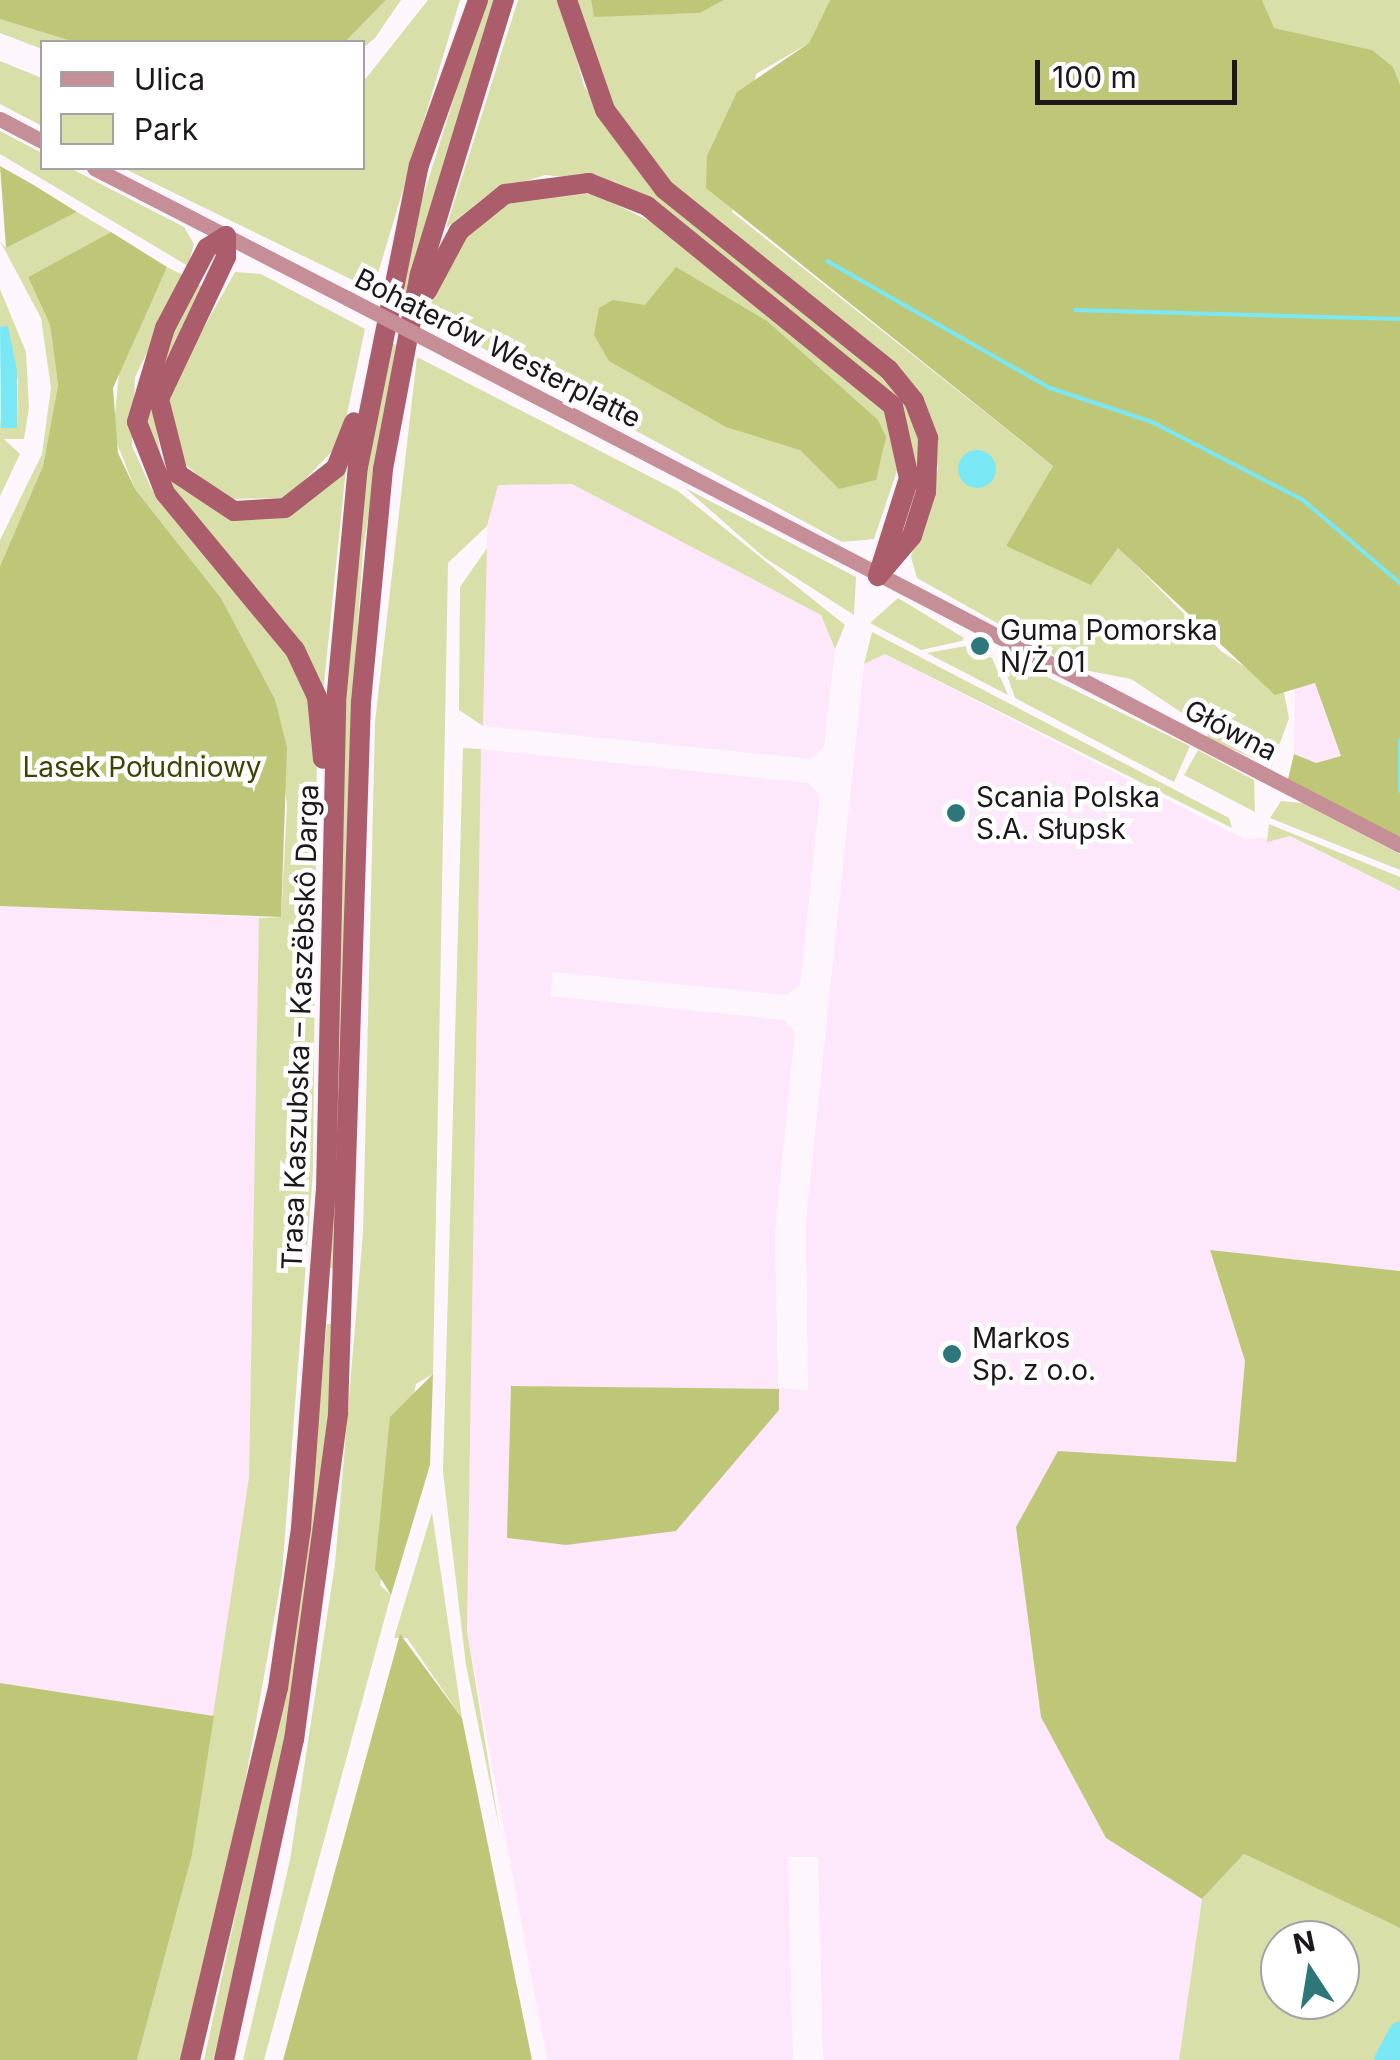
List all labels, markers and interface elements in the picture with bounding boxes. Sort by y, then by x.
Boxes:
legend [40,40,365,170]
scale bar [1040,40,1242,102]
text: 100 m [1052,59,1137,95]
text: Ulica [134,61,205,97]
text: Park [134,111,198,147]
street label: Bohaterów Westerplatte [349,261,647,435]
place label: Guma Pomorska N/Ż 01 [1000,613,1218,679]
marker: Guma Pomorska N/Ż 01 [969,635,991,657]
street label: Główna [1179,693,1283,767]
park label: Lasek Południowy [22,750,262,784]
place label: Scania Polska S.A. Słupsk [976,780,1160,846]
street label: Trasa Kaszubska – Kaszëbskô Darga [275,783,325,1271]
marker: Scania Polska S.A. Słupsk [945,802,967,824]
place label: Markos Sp. z o.o. [972,1321,1096,1387]
marker: Markos Sp. z o.o. [941,1343,963,1365]
north arrow [1260,1920,1360,2020]
text: N [1290,1924,1318,1961]

